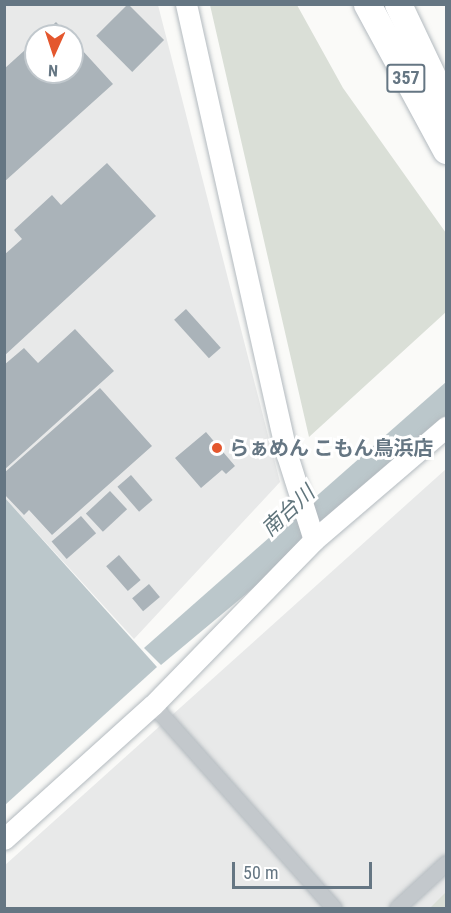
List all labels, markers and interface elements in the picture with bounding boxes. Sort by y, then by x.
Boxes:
north arrow [24,24,84,84]
text: N [48,61,59,80]
road number: 357 [385,63,427,93]
place label: らぁめん こもん鳥浜店 [229,436,434,460]
marker: らぁめん こもん鳥浜店 [210,441,224,455]
water label: 南台川 [256,480,320,542]
scale bar [235,850,374,888]
text: 50 m [243,862,278,883]

